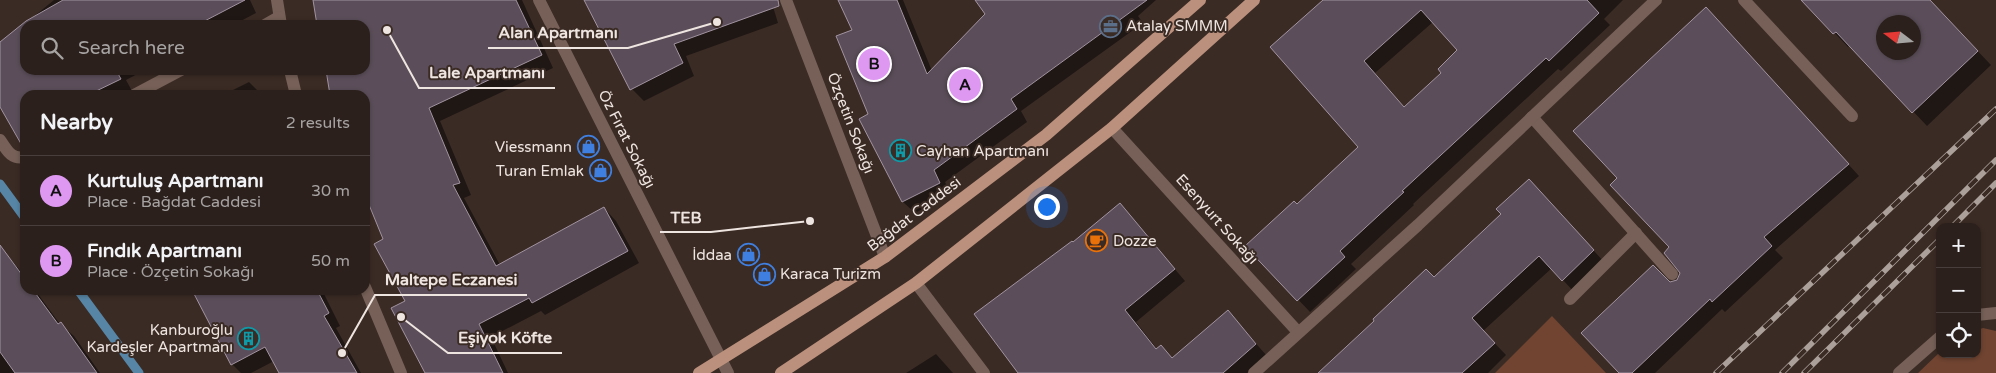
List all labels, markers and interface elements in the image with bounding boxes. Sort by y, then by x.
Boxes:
office icon: Atalay SMMM [1098,14,1122,38]
north arrow [1876,15,1921,60]
callout: Alan Apartmanı [488,17,628,48]
place label: Atalay SMMM [1126,17,1228,35]
search box [20,20,370,75]
text: Alan Apartmanı [498,23,618,43]
icon: search [38,34,66,62]
text: Search here [78,37,185,59]
pin: B [858,45,890,83]
callout: Lale Apartmanı [419,57,555,88]
text: Lale Apartmanı [429,63,545,83]
pin: A [949,66,981,104]
street label: Özçetin Sokağı [823,70,879,176]
street label: Öz Fırat Sokağı [595,87,659,191]
text: Nearby [40,110,113,135]
text: 2 results [286,113,350,133]
shop icon: Viessmann [576,135,600,159]
place label: Viessmann [495,138,572,156]
building icon: Cayhan Apartmanı [888,139,912,163]
place label: Cayhan Apartmanı [916,142,1049,160]
shop icon: Turan Emlak [588,159,612,183]
place label: Turan Emlak [496,162,584,180]
text: Kurtuluş Apartmanı [87,170,263,192]
street label: Esenyurt Sokağı [1172,170,1262,268]
street label: Bağdat Caddesi [864,173,964,255]
text: A [50,181,62,201]
text: 30 m [311,181,350,201]
text: Place · Bağdat Caddesi [87,192,261,212]
your location [1034,194,1060,220]
callout: TEB [660,201,711,232]
text: TEB [669,208,702,228]
map controls [1936,223,1981,358]
button: + [1936,223,1981,268]
cafe icon: Dozze [1085,229,1109,253]
place label: Dozze [1113,232,1157,250]
text: Fındık Apartmanı [87,240,242,262]
shop icon: İddaa [736,243,760,267]
place label: İddaa [692,246,732,264]
text: B [50,251,62,271]
text: 50 m [311,251,350,271]
text: Place · Özçetin Sokağı [87,262,254,282]
shop icon: Karaca Turizm [752,262,776,286]
callout: Maltepe Eczanesi [375,264,527,295]
place label: Karaca Turizm [780,265,881,283]
button: − [1936,268,1981,313]
text: Maltepe Eczanesi [385,270,517,290]
button: locate [1936,313,1981,358]
place label: Kanburoğlu Kardeşler Apartmanı [86,321,233,356]
callout: Eşiyok Köfte [448,322,562,353]
building icon: Kanburoğlu Kardeşler Apartmanı [237,327,261,351]
text: Eşiyok Köfte [458,328,552,348]

